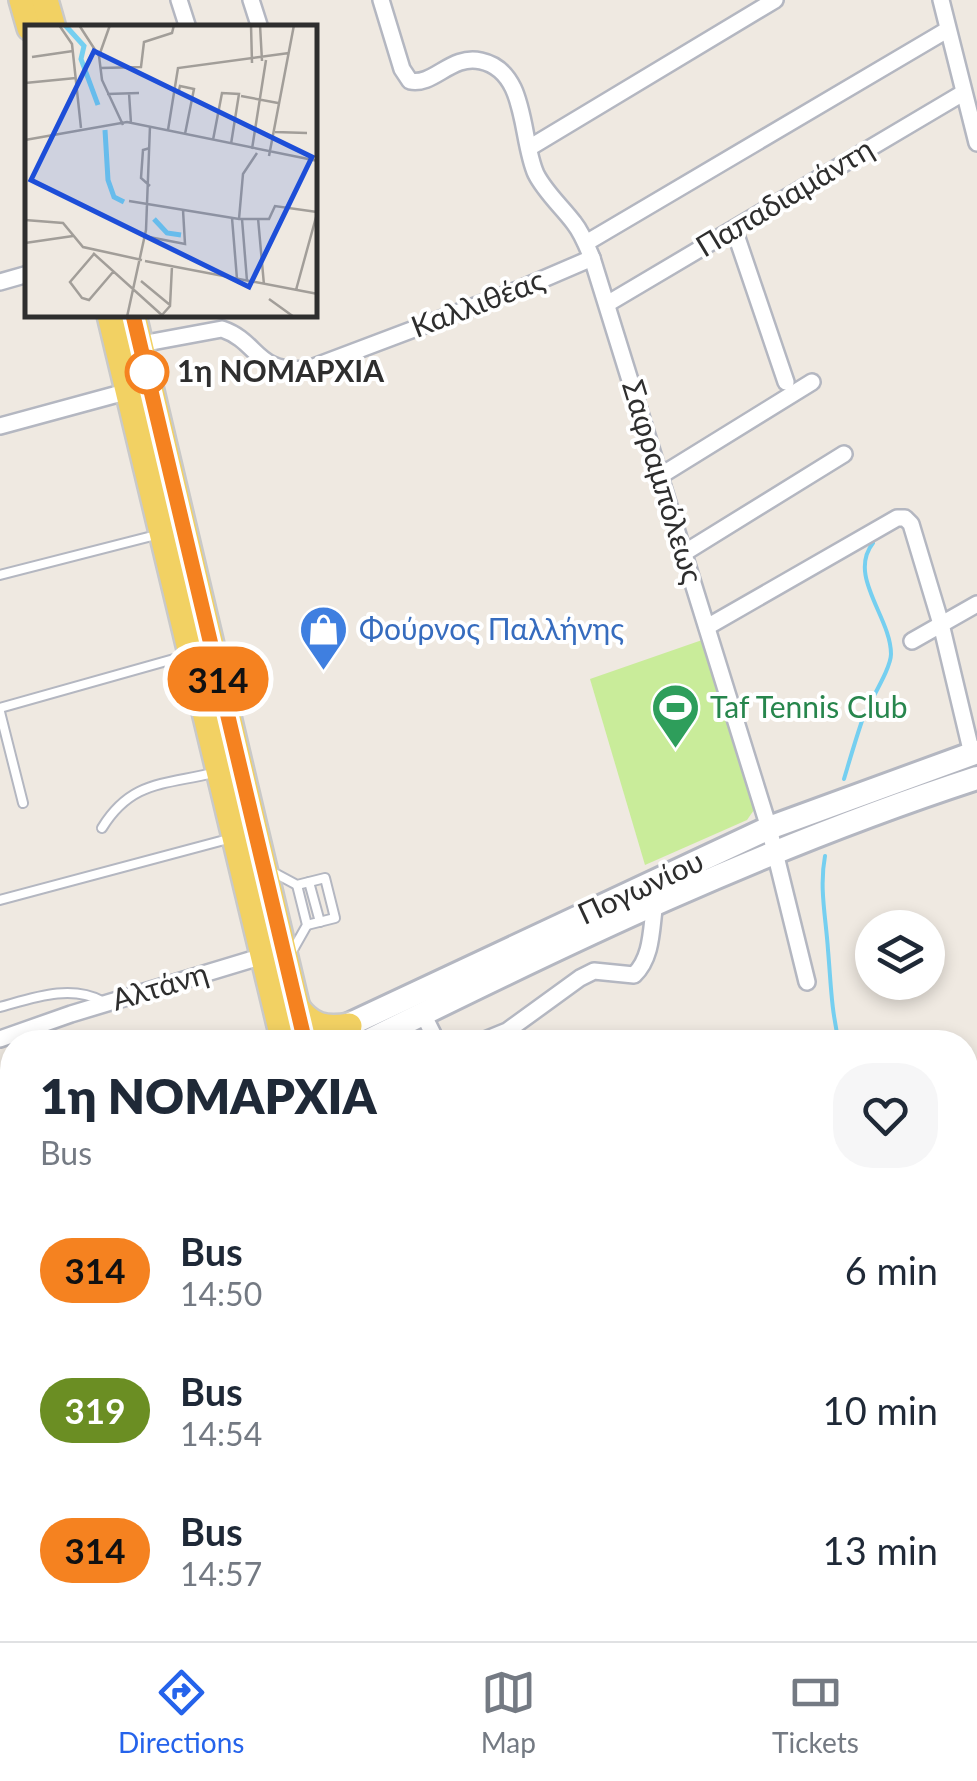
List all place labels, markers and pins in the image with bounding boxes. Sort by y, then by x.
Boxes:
marker: 1η ΝΟΜΑΡΧΙΑ [126,351,168,393]
place label: 1η ΝΟΜΑΡΧΙΑ [177,352,384,388]
shop icon: Φούρνος Παλλήνης [298,604,350,672]
place label: Φούρνος Παλλήνης [359,610,624,646]
sports icon: Taf Tennis Club [649,682,701,750]
place label: Taf Tennis Club [710,688,908,724]

